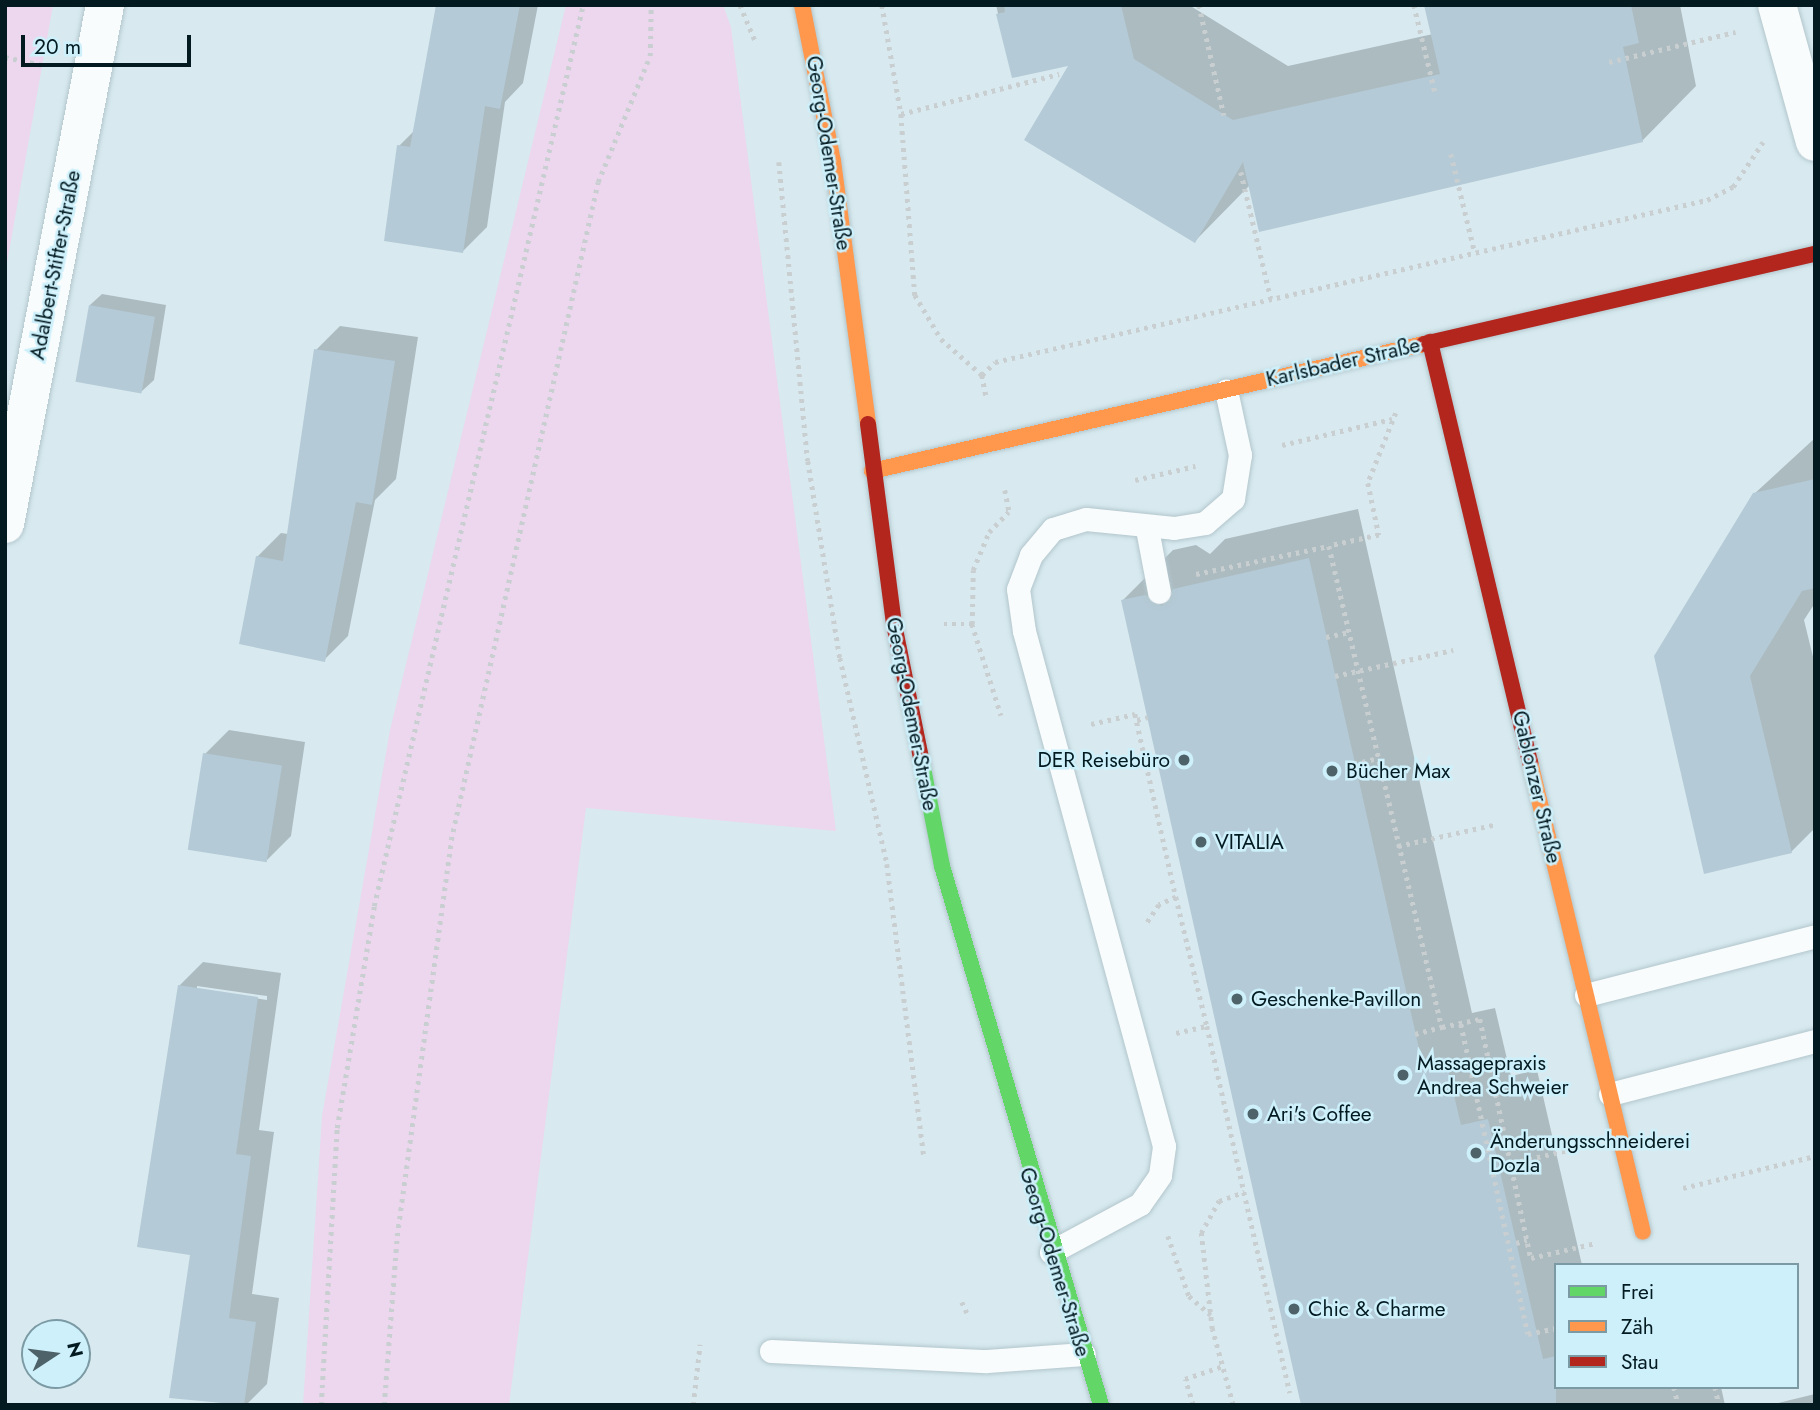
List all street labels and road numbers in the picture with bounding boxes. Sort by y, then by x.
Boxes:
street label: Georg-Odemer-Straße [801,54,857,252]
street label: Adalbert-Stifter-Straße [24,168,86,362]
street label: Karlsbader Straße [1264,332,1422,392]
street label: Georg-Odemer-Straße [881,615,943,813]
street label: Gablonzer Straße [1507,708,1567,866]
street label: Georg-Odemer-Straße [1014,1164,1096,1360]

